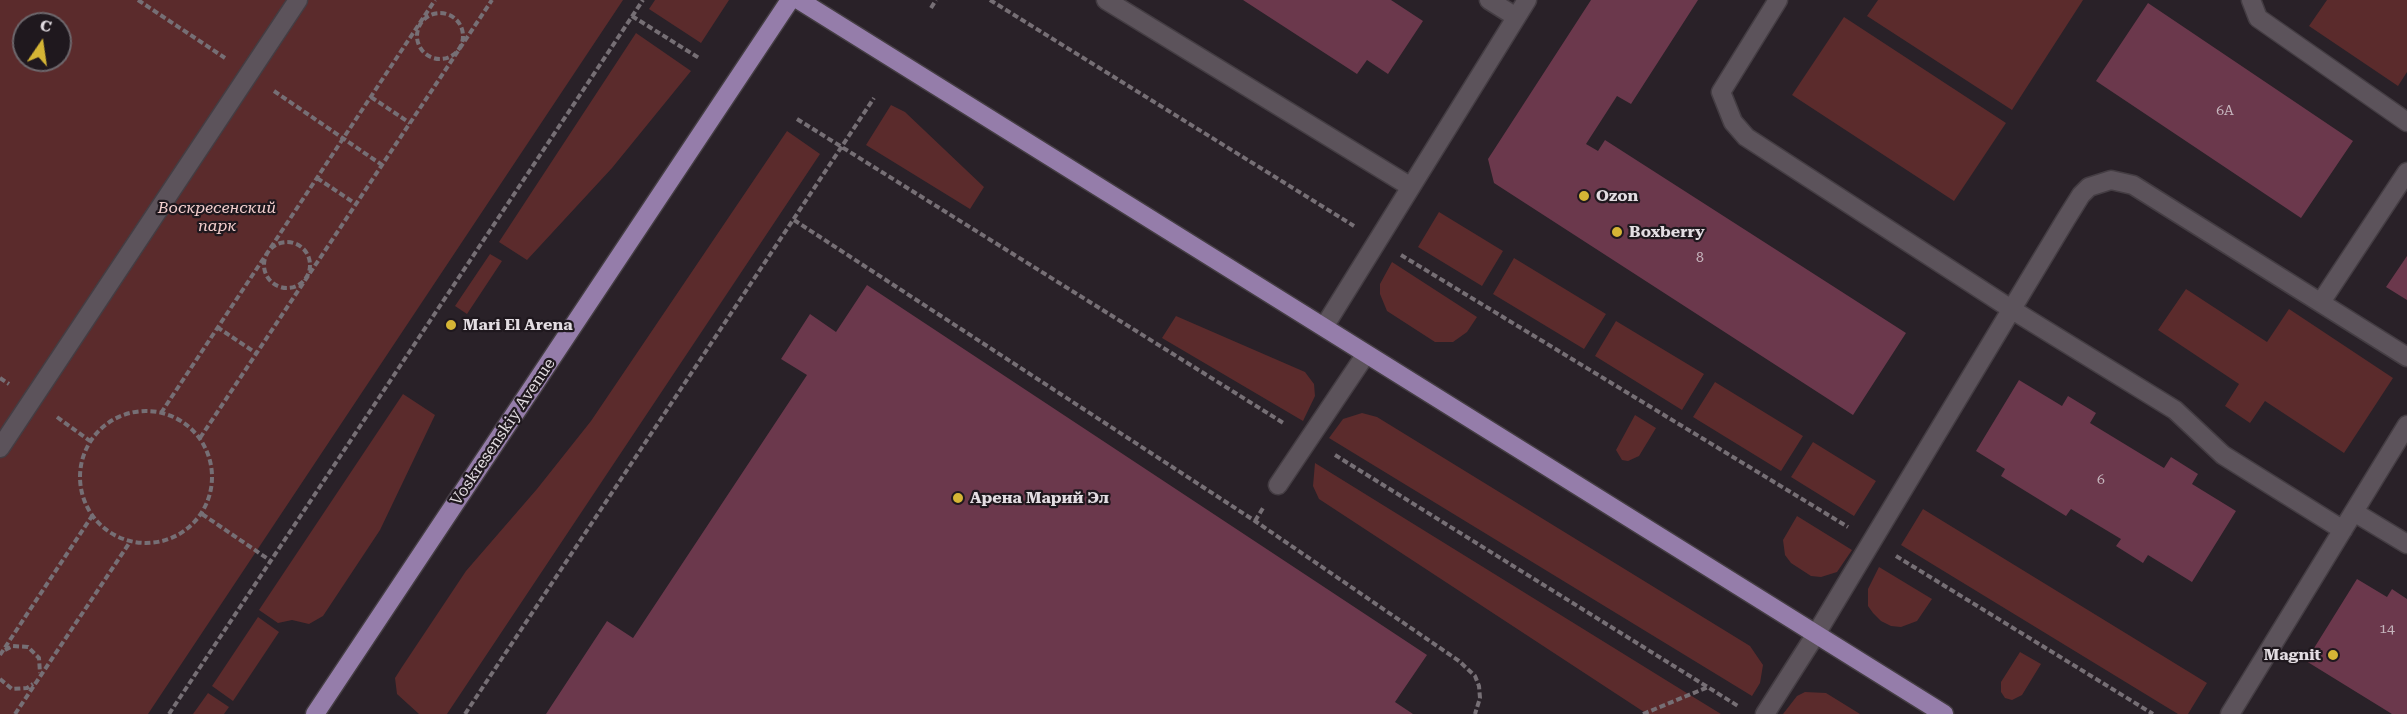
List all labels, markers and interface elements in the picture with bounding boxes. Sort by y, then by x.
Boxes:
north arrow [12,12,72,72]
text: С [38,15,53,36]
house number: 6А [2216,103,2234,119]
place label: Ozon [1596,186,1638,206]
marker: Ozon [1577,189,1591,203]
park label: Воскресенский парк [158,198,276,236]
place label: Boxberry [1629,222,1705,242]
marker: Boxberry [1610,225,1624,239]
house number: 8 [1696,250,1704,266]
place label: Mari El Arena [463,315,573,335]
marker: Mari El Arena [444,318,458,332]
street label: Voskresenskiy Avenue [447,355,559,509]
house number: 6 [2097,472,2105,488]
place label: Арена Марий Эл [970,488,1109,508]
marker: Арена Марий Эл [951,491,965,505]
house number: 14 [2379,621,2395,637]
place label: Magnit [2264,645,2321,665]
marker: Magnit [2326,648,2340,662]

